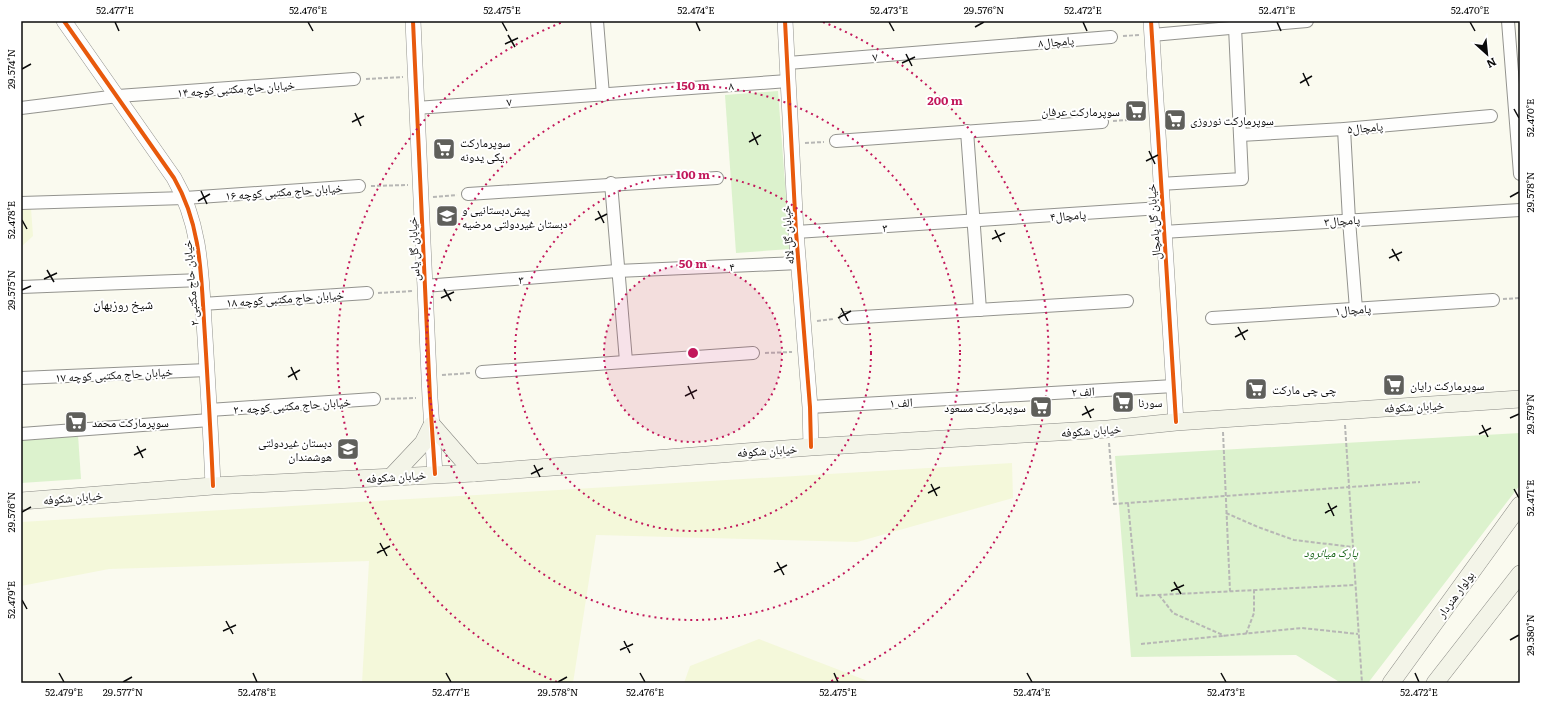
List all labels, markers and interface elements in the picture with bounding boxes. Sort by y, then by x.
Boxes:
text: 52.477°E [96,2,134,17]
text: 52.476°E [289,2,327,17]
text: 52.475°E [483,2,521,17]
text: 52.474°E [677,2,715,17]
text: 52.473°E [870,2,908,17]
text: 29.576°N [964,2,1004,17]
text: 52.472°E [1064,2,1102,17]
text: 52.471°E [1259,2,1295,17]
text: 52.470°E [1451,2,1489,17]
street label: پامچال۸ [1037,30,1075,52]
north arrow [1467,34,1507,74]
street label: ۷ [872,47,879,65]
text: 29.574°N [3,49,18,89]
text: N [1484,55,1500,73]
street label: خیابان حاج مکتبی کوچه ۱۴ [177,75,296,101]
text: 150 m [676,76,710,94]
street label: ۸ [728,76,735,94]
text: 200 m [927,91,963,109]
street label: ۷ [506,92,513,110]
supermarket icon: سوپرمارکت عرفان [1123,98,1149,124]
text: 52.470°E [1522,99,1537,137]
place label: سوپرمارکت عرفان [1041,102,1120,120]
supermarket icon: سوپرمارکت نوروزی [1162,107,1188,133]
place label: سوپرمارکت نوروزی [1190,111,1274,129]
street label: پامچال۵ [1346,116,1384,138]
place label: سوپرمارکت یکی یدونه [460,133,511,165]
supermarket icon: سوپرمارکت یکی یدونه [431,136,457,162]
text: 100 m [676,165,710,183]
text: 29.578°N [1522,172,1537,212]
street label: خیابان حاج مکتبی کوچه ۱۶ [225,178,344,204]
street label: خیابان گل پامچال [1141,183,1165,261]
place label: پیش‌دبستانیی و دبستان غیردولتی مرضیه [462,200,568,232]
text: 52.478°E [3,201,18,239]
school or university icon: پیش‌دبستانیی و دبستان غیردولتی مرضیه [434,203,460,229]
street label: خیابان گل لاله [776,204,798,265]
street label: پامچال۴ [1049,205,1087,225]
street label: پامچال۳ [1323,210,1361,230]
street label: خیابان گل یاس [402,216,424,282]
street label: ۳ [882,218,888,236]
street label: خیابان حاج مکتبی ۲ [177,239,203,327]
text: 50 m [679,254,707,272]
street label: ۴ [729,257,735,275]
text: 29.575°N [3,270,18,310]
street label: ۳ [518,270,524,288]
street label: خیابان حاج مکتبی کوچه ۱۸ [226,285,345,311]
district label: شیخ روزبهان [93,294,153,314]
street label: پامچال۱ [1334,299,1372,319]
centre of rings [686,346,700,360]
street label: خیابان حاج مکتبی کوچه ۱۷ [55,362,174,386]
supermarket icon: سوپرمارکت رایان [1381,372,1407,398]
supermarket icon: چی چی مارکت [1243,376,1269,402]
place label: سوپرمارکت رایان [1410,376,1485,394]
place label: چی چی مارکت [1272,380,1337,398]
street label: ۲ الف [1071,381,1095,401]
supermarket icon: سورنا [1110,389,1136,415]
street label: خیابان حاج مکتبی کوچه ۲۰ [233,392,352,418]
street label: ۱ الف [889,392,913,412]
place label: سورنا [1138,393,1163,411]
supermarket icon: سوپرمارکت مسعود [1028,394,1054,420]
text: 29.579°N [1522,394,1537,434]
street label: خیابان شکوفه [1383,395,1445,417]
place label: سوپرمارکت مسعود [944,398,1026,416]
supermarket icon: سوپرمارکت محمد [63,409,89,435]
place label: سوپرمارکت محمد [92,413,169,431]
street label: خیابان شکوفه [1060,419,1122,441]
place label: دبستان غیردولتی هوشمندان [258,433,332,465]
school or university icon: دبستان غیردولتی هوشمندان [335,436,361,462]
street label: خیابان شکوفه [736,439,798,461]
street label: خیابان شکوفه [365,465,427,487]
text: 52.471°E [1522,480,1537,516]
street label: خیابان شکوفه [42,485,104,509]
text: 29.576°N [3,492,18,532]
park label: پارک میانرود [1304,543,1359,561]
street label: بولوار هنردار [1431,567,1478,622]
text: 52.479°E [3,581,18,619]
text: 29.580°N [1522,614,1537,656]
text: 52.479°E [45,684,83,699]
text: 29.577°N [103,684,143,699]
text: 52.478°E [238,684,276,699]
text: 52.477°E [432,684,470,699]
text: 29.578°N [538,684,578,699]
text: 52.476°E [626,684,664,699]
text: 52.475°E [819,684,857,699]
text: 52.474°E [1013,684,1051,699]
text: 52.473°E [1207,684,1245,699]
text: 52.472°E [1400,684,1438,699]

